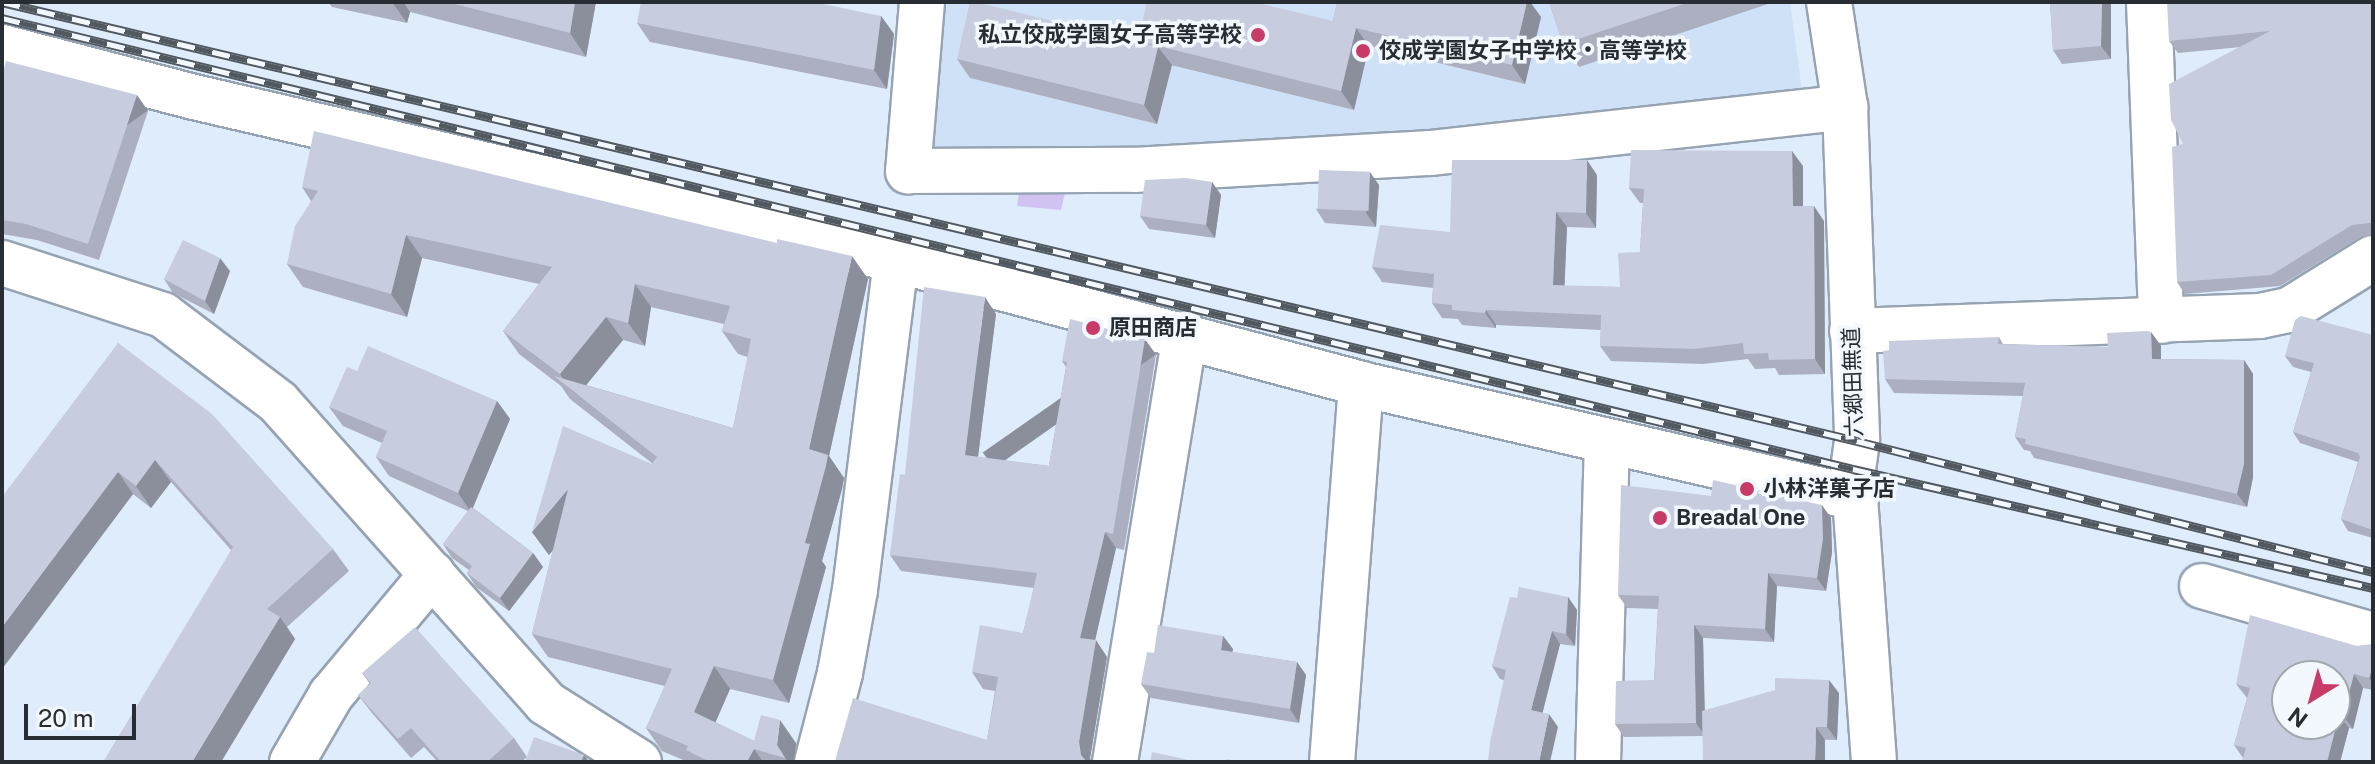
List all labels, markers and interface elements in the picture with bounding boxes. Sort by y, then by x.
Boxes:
place label: 私立佼成学園女子高等学校 [978,22,1242,48]
marker: 私立佼成学園女子高等学校 [1249,26,1267,44]
place label: 佼成学園女子中学校・高等学校 [1379,38,1687,64]
marker: 佼成学園女子中学校・高等学校 [1354,42,1372,60]
place label: 原田商店 [1109,315,1197,341]
marker: 原田商店 [1084,319,1102,337]
street label: 六郷田無道 [1838,327,1868,437]
place label: 小林洋菓子店 [1763,476,1895,502]
marker: 小林洋菓子店 [1738,480,1756,498]
place label: Breadal One [1676,505,1805,531]
marker: Breadal One [1651,509,1669,527]
north arrow [2271,660,2351,740]
scale bar [28,688,140,738]
text: N [2283,702,2312,733]
text: 20 m [38,704,94,732]

